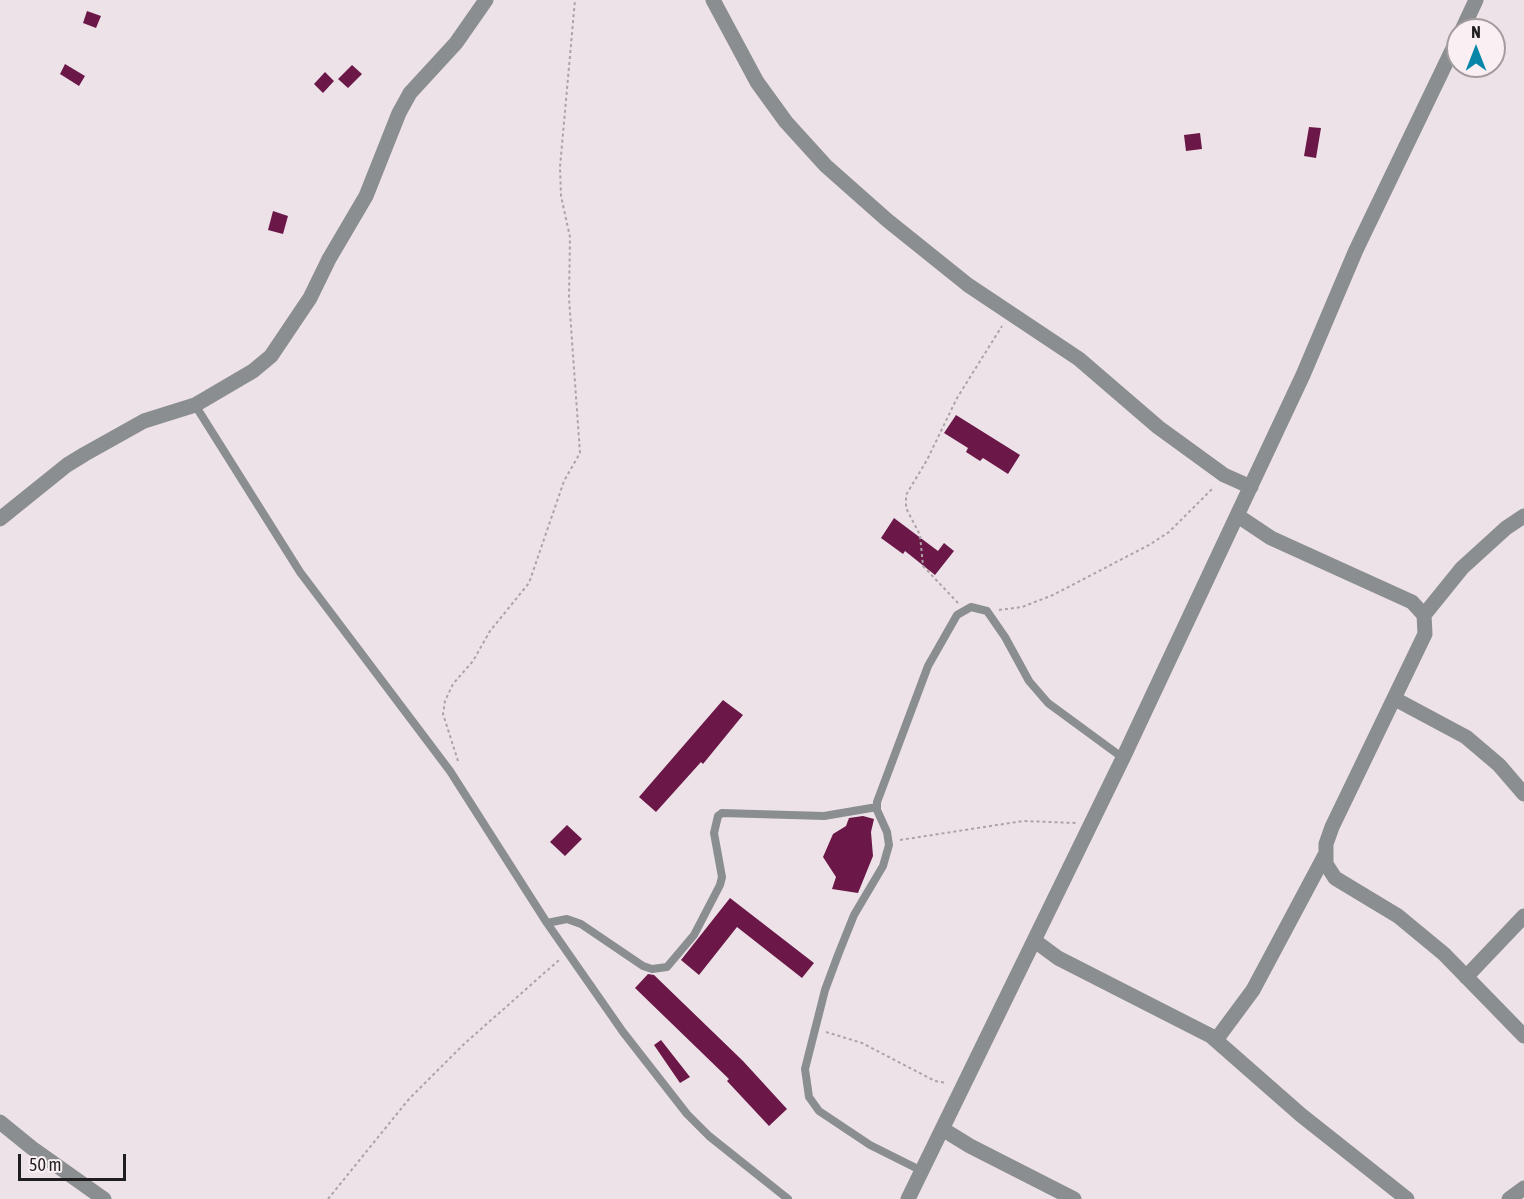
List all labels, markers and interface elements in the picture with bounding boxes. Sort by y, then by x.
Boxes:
north arrow [1446,18,1506,78]
text: N [1471,23,1481,41]
scale bar [21,1142,129,1180]
text: 50 m [29,1154,61,1175]

